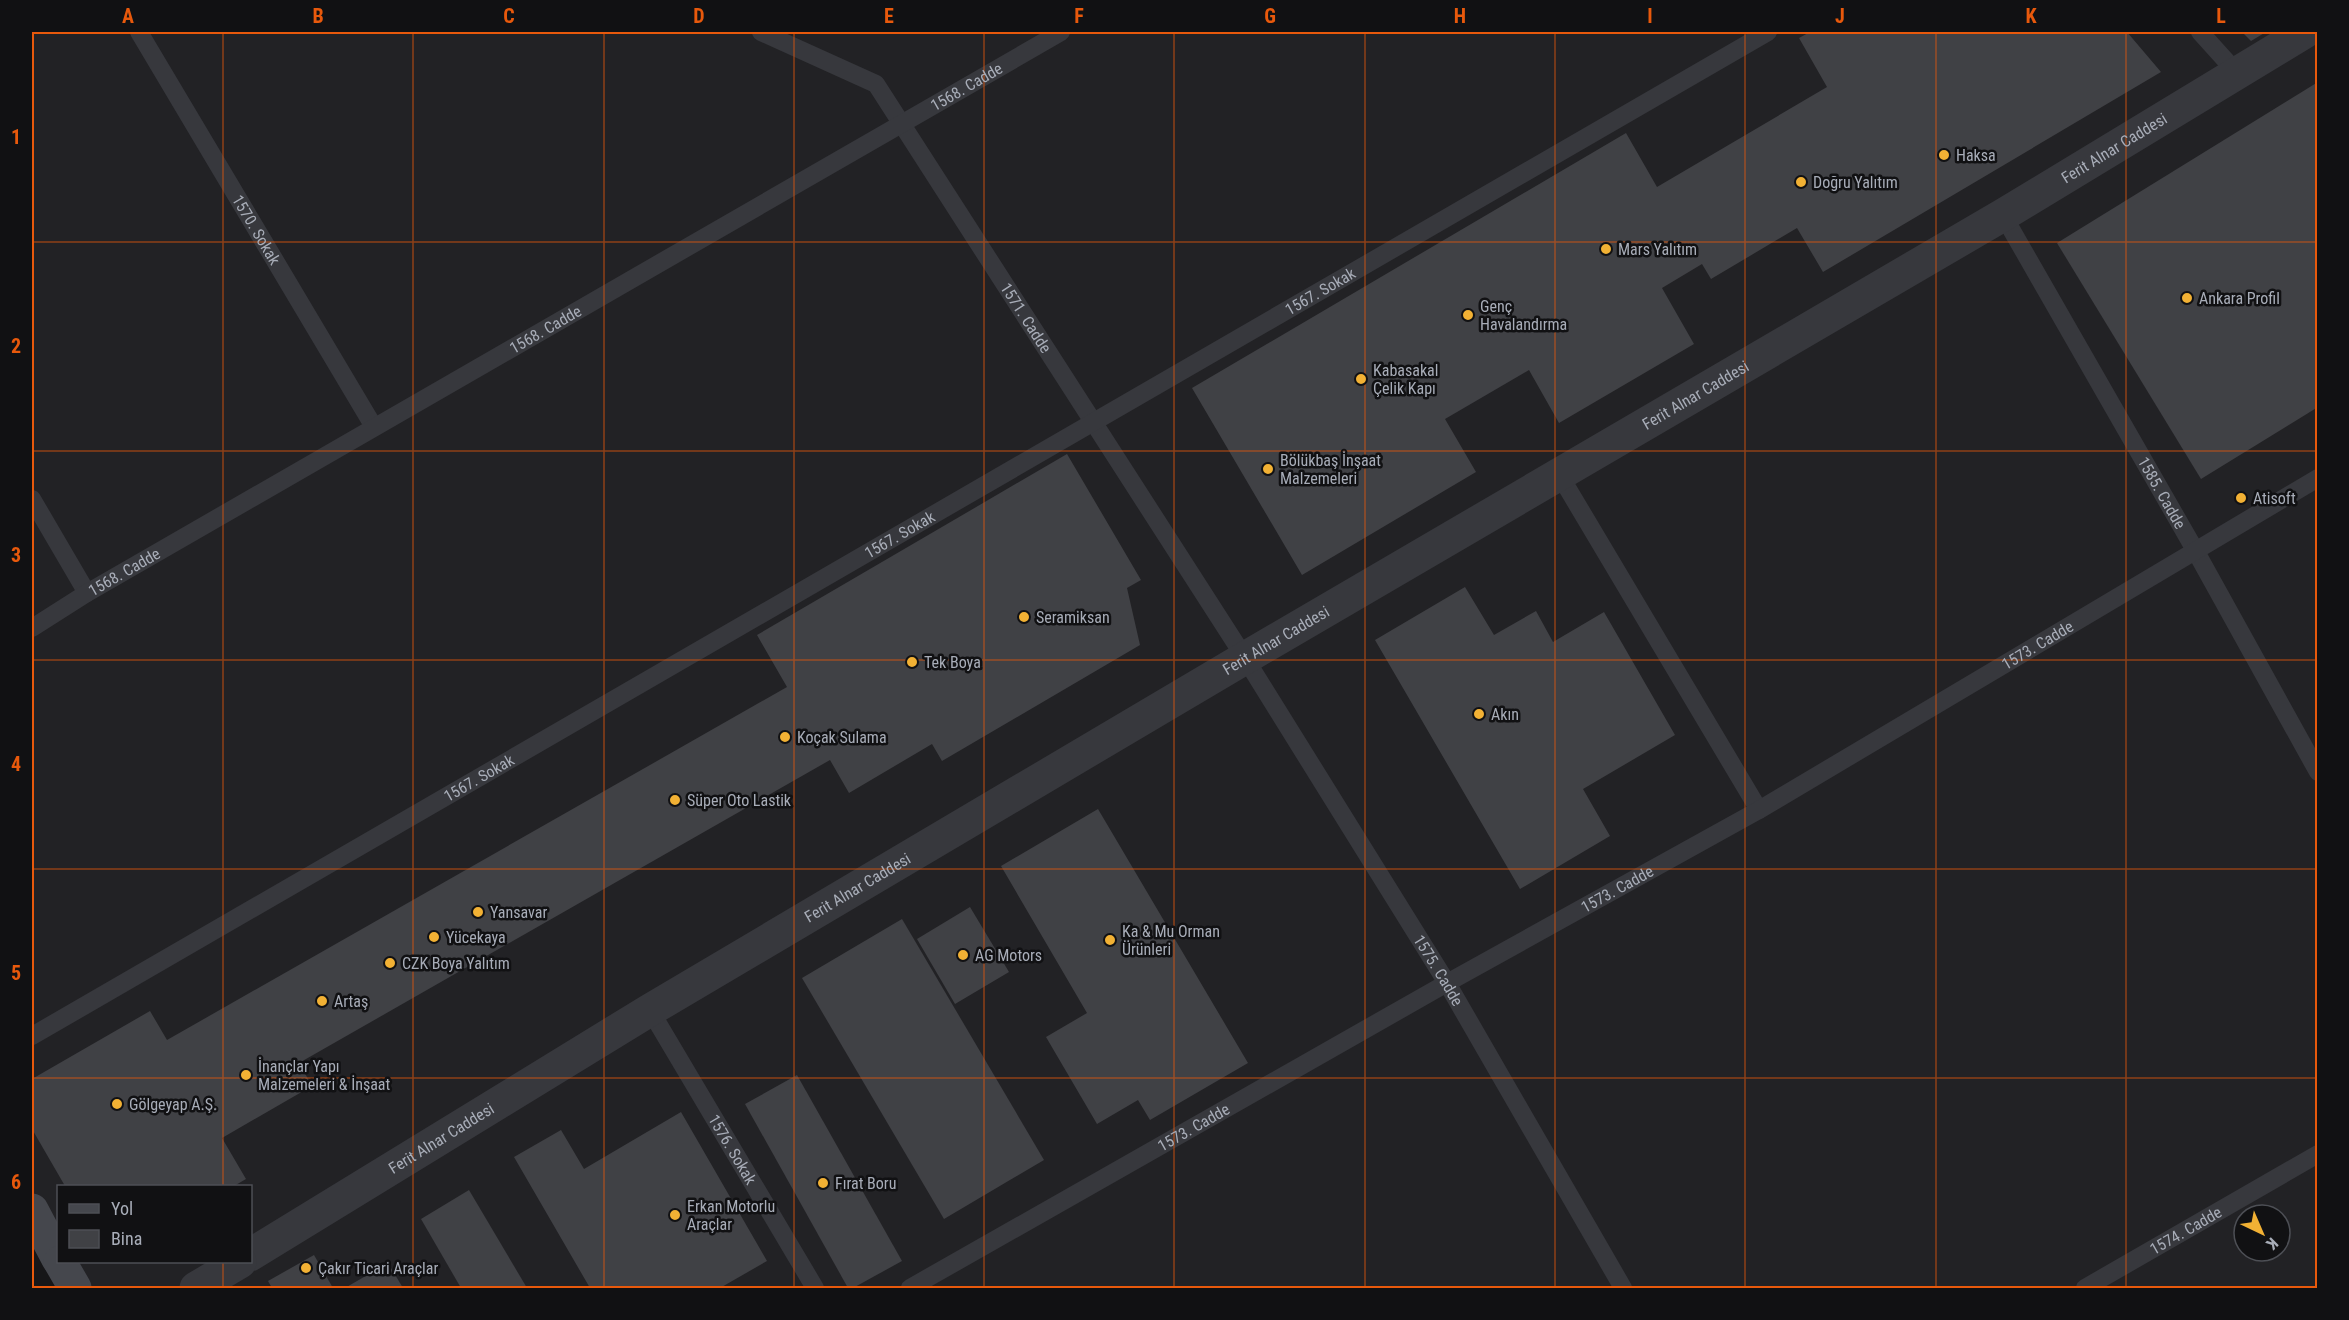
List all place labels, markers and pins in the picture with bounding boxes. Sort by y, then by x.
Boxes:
place label: Haksa [1956,146,1996,165]
marker: Haksa [1937,148,1951,162]
place label: Doğru Yalıtım [1813,173,1898,192]
marker: Doğru Yalıtım [1794,175,1808,189]
place label: Mars Yalıtım [1618,240,1697,259]
marker: Mars Yalıtım [1599,242,1613,256]
place label: Ankara Profil [2199,289,2280,308]
marker: Ankara Profil [2180,291,2194,305]
place label: Genç Havalandırma [1480,297,1567,334]
marker: Genç Havalandırma [1461,308,1475,322]
place label: Kabasakal Çelik Kapı [1373,361,1438,398]
marker: Kabasakal Çelik Kapı [1354,372,1368,386]
place label: Bölükbaş İnşaat Malzemeleri [1280,451,1381,488]
marker: Bölükbaş İnşaat Malzemeleri [1261,462,1275,476]
place label: Atisoft [2253,489,2296,508]
marker: Atisoft [2234,491,2248,505]
place label: Seramiksan [1036,608,1110,627]
marker: Seramiksan [1017,610,1031,624]
place label: Tek Boya [924,653,981,672]
marker: Tek Boya [905,655,919,669]
place label: Akın [1491,705,1519,724]
marker: Akın [1472,707,1486,721]
place label: Koçak Sulama [797,728,887,747]
marker: Koçak Sulama [778,730,792,744]
place label: Süper Oto Lastik [687,791,792,810]
marker: Süper Oto Lastik [668,793,682,807]
place label: Yansavar [490,903,547,922]
marker: Yansavar [471,905,485,919]
place label: Ka & Mu Orman Ürünleri [1122,922,1220,959]
place label: Yücekaya [446,928,506,947]
marker: Yücekaya [427,930,441,944]
marker: Ka & Mu Orman Ürünleri [1103,933,1117,947]
place label: AG Motors [975,946,1042,965]
marker: AG Motors [956,948,970,962]
place label: CZK Boya Yalıtım [402,954,510,973]
marker: CZK Boya Yalıtım [383,956,397,970]
place label: Artaş [334,992,368,1011]
marker: Artaş [315,994,329,1008]
place label: İnançlar Yapı Malzemeleri & İnşaat [258,1057,391,1094]
marker: İnançlar Yapı Malzemeleri & İnşaat [239,1068,253,1082]
place label: Gölgeyap A.Ş. [129,1095,217,1114]
marker: Gölgeyap A.Ş. [110,1097,124,1111]
place label: Fırat Boru [835,1174,896,1193]
marker: Fırat Boru [816,1176,830,1190]
place label: Erkan Motorlu Araçlar [687,1197,775,1234]
marker: Erkan Motorlu Araçlar [668,1208,682,1222]
place label: Çakır Ticari Araçlar [318,1259,438,1278]
marker: Çakır Ticari Araçlar [299,1261,313,1275]

